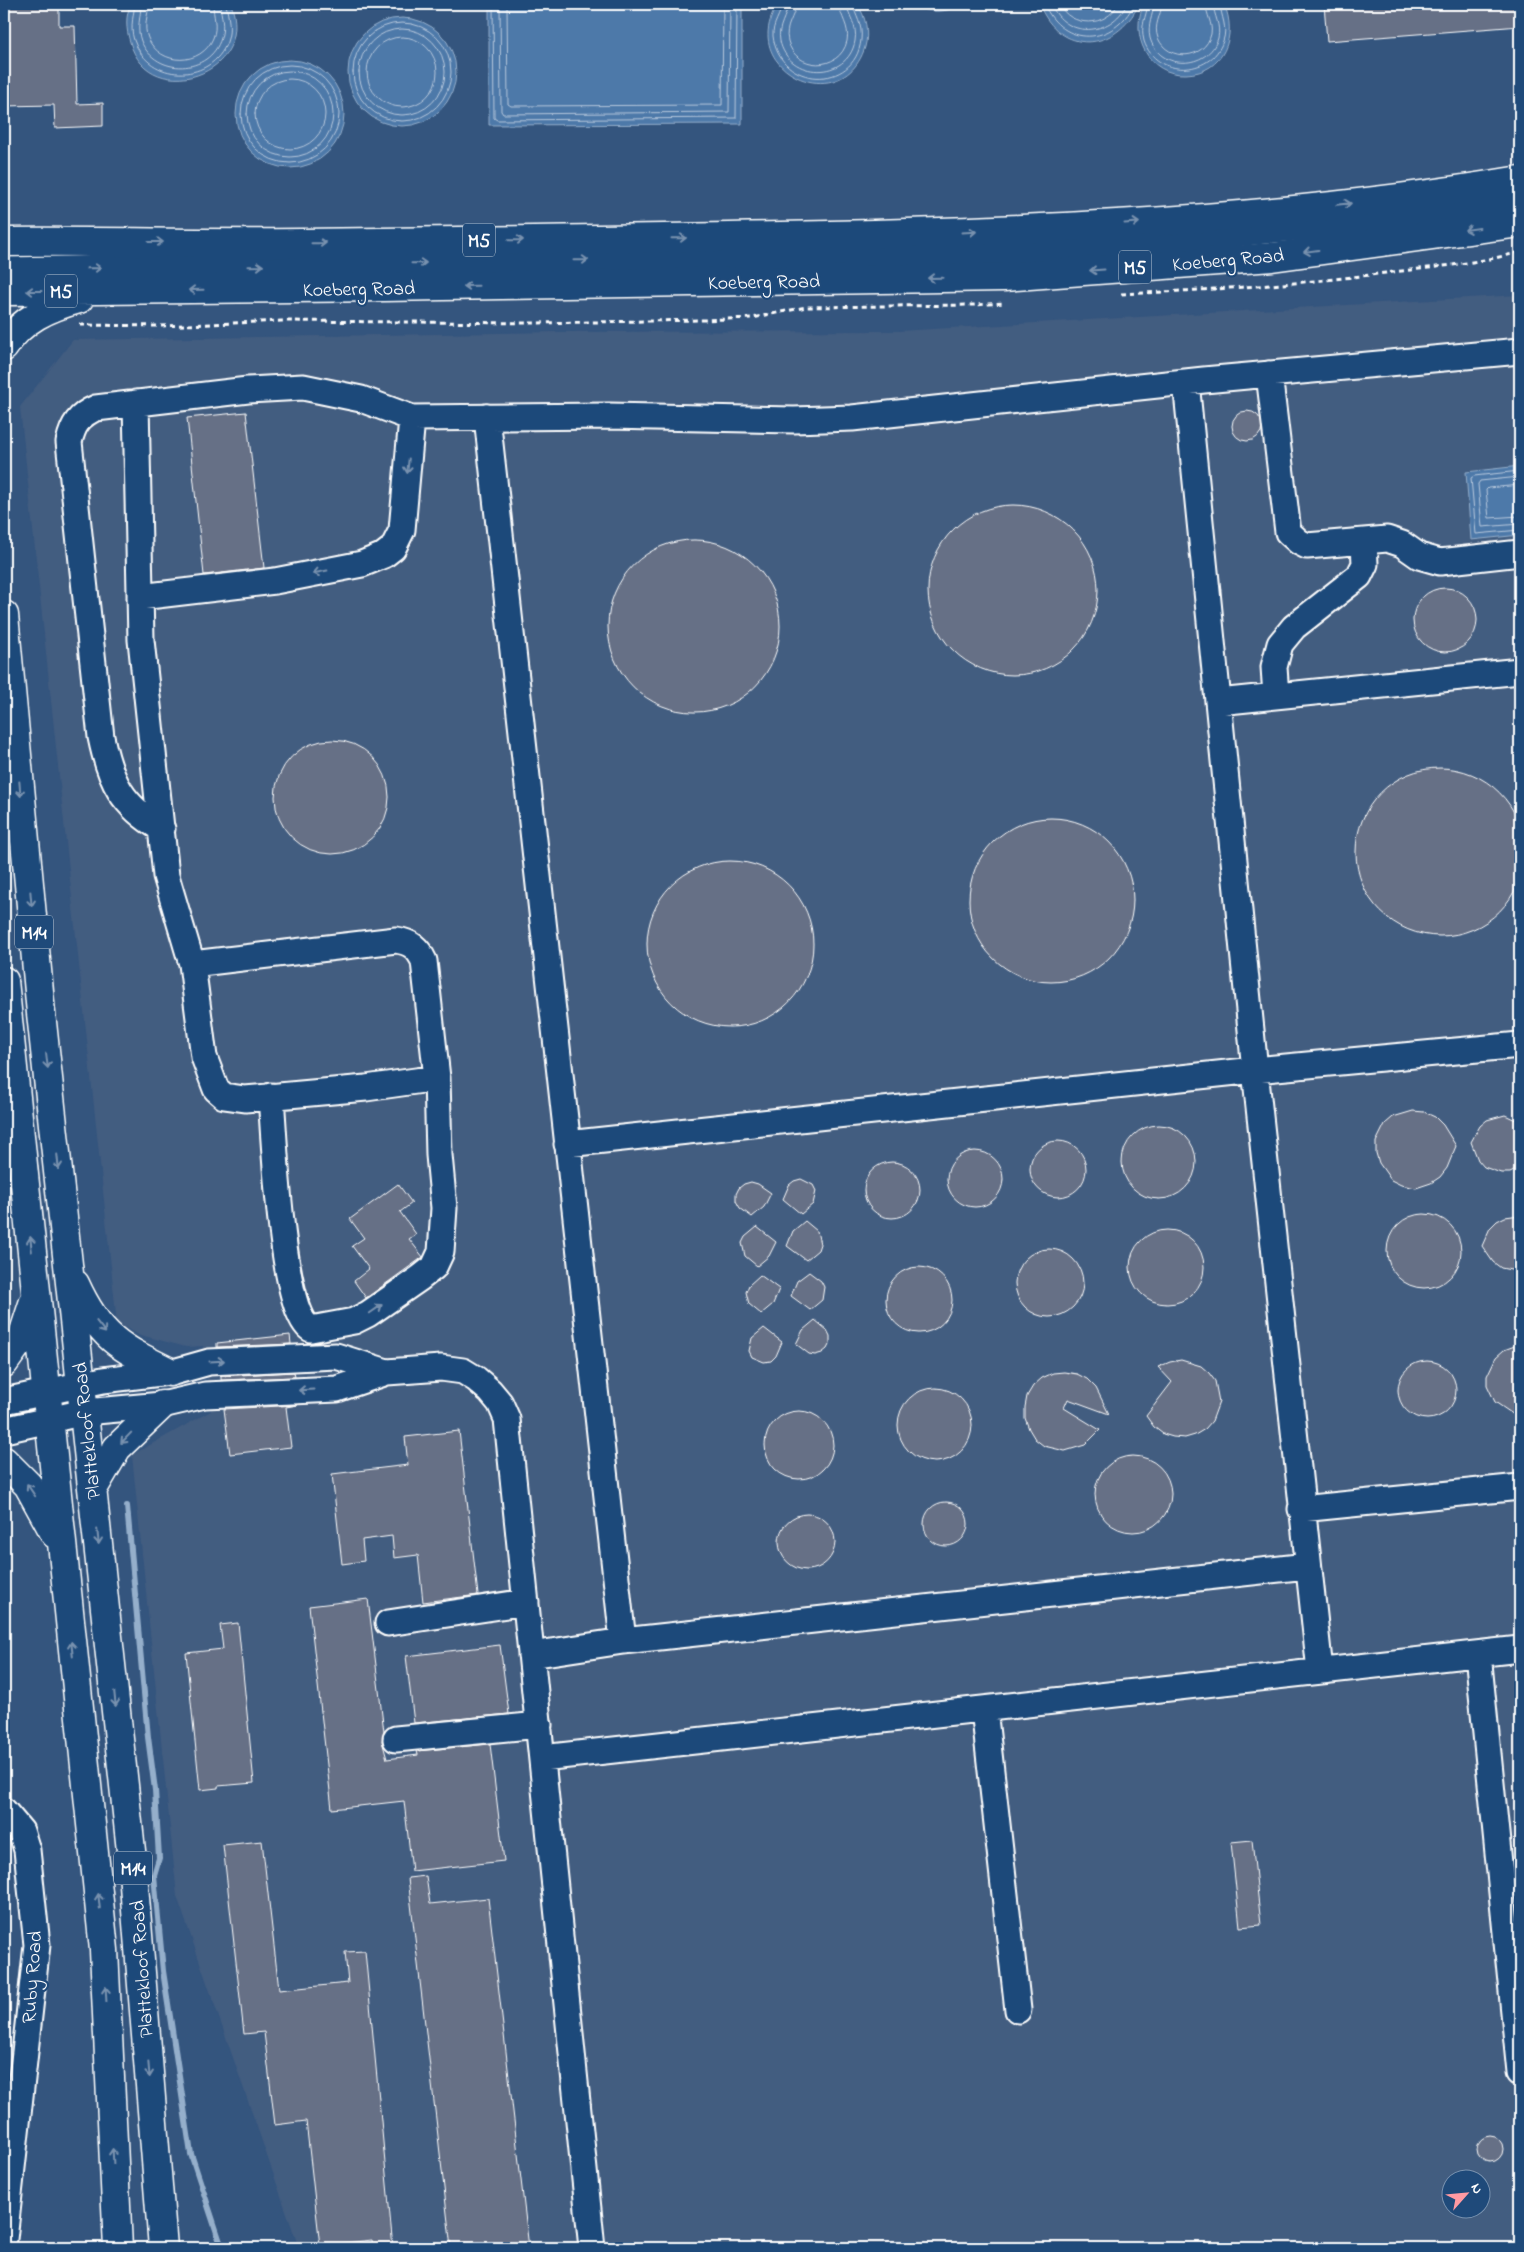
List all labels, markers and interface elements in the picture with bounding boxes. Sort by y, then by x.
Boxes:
one-way arrow [1336,199,1352,209]
one-way arrow [1123,218,1139,227]
road number: M5 [463,224,495,256]
one-way arrow [1464,224,1480,234]
one-way arrow [961,228,977,237]
one-way arrow [670,233,686,243]
one-way arrow [508,235,524,245]
one-way arrow [148,237,164,247]
one-way arrow [310,238,326,247]
street label: Koeberg Road [1171,242,1285,282]
one-way arrow [1303,247,1319,257]
road number: M5 [1119,250,1151,284]
one-way arrow [573,255,589,264]
one-way arrow [410,258,426,267]
one-way arrow [248,261,264,270]
one-way arrow [85,263,101,272]
one-way arrow [1089,265,1105,275]
street label: Koeberg Road [708,268,820,300]
one-way arrow [927,273,943,283]
road number: M5 [45,274,77,308]
street label: Koeberg Road [303,275,415,307]
one-way arrow [464,281,480,291]
one-way arrow [188,285,204,295]
one-way arrow [26,286,42,296]
one-way arrow [403,458,412,474]
one-way arrow [312,568,328,578]
one-way arrow [16,781,25,797]
one-way arrow [26,891,36,907]
road number: M14 [15,916,53,949]
one-way arrow [42,1053,52,1069]
one-way arrow [53,1154,63,1170]
one-way arrow [26,1236,36,1252]
one-way arrow [369,1304,383,1314]
one-way arrow [95,1320,106,1333]
one-way arrow [209,1357,225,1366]
street label: Plattekloof Road [67,1361,110,1501]
one-way arrow [298,1386,314,1395]
one-way arrow [120,1432,132,1444]
one-way arrow [26,1484,36,1498]
one-way arrow [93,1529,103,1545]
one-way arrow [68,1641,77,1657]
one-way arrow [110,1691,120,1707]
road number: M14 [114,1852,152,1885]
one-way arrow [94,1894,104,1910]
street label: Plattekloof Road [124,1899,163,2038]
street label: Ruby Road [16,1930,51,2024]
one-way arrow [101,1986,111,2002]
one-way arrow [144,2062,153,2078]
one-way arrow [109,2148,118,2164]
north arrow [1442,2170,1492,2220]
text: N [1465,2180,1488,2198]

